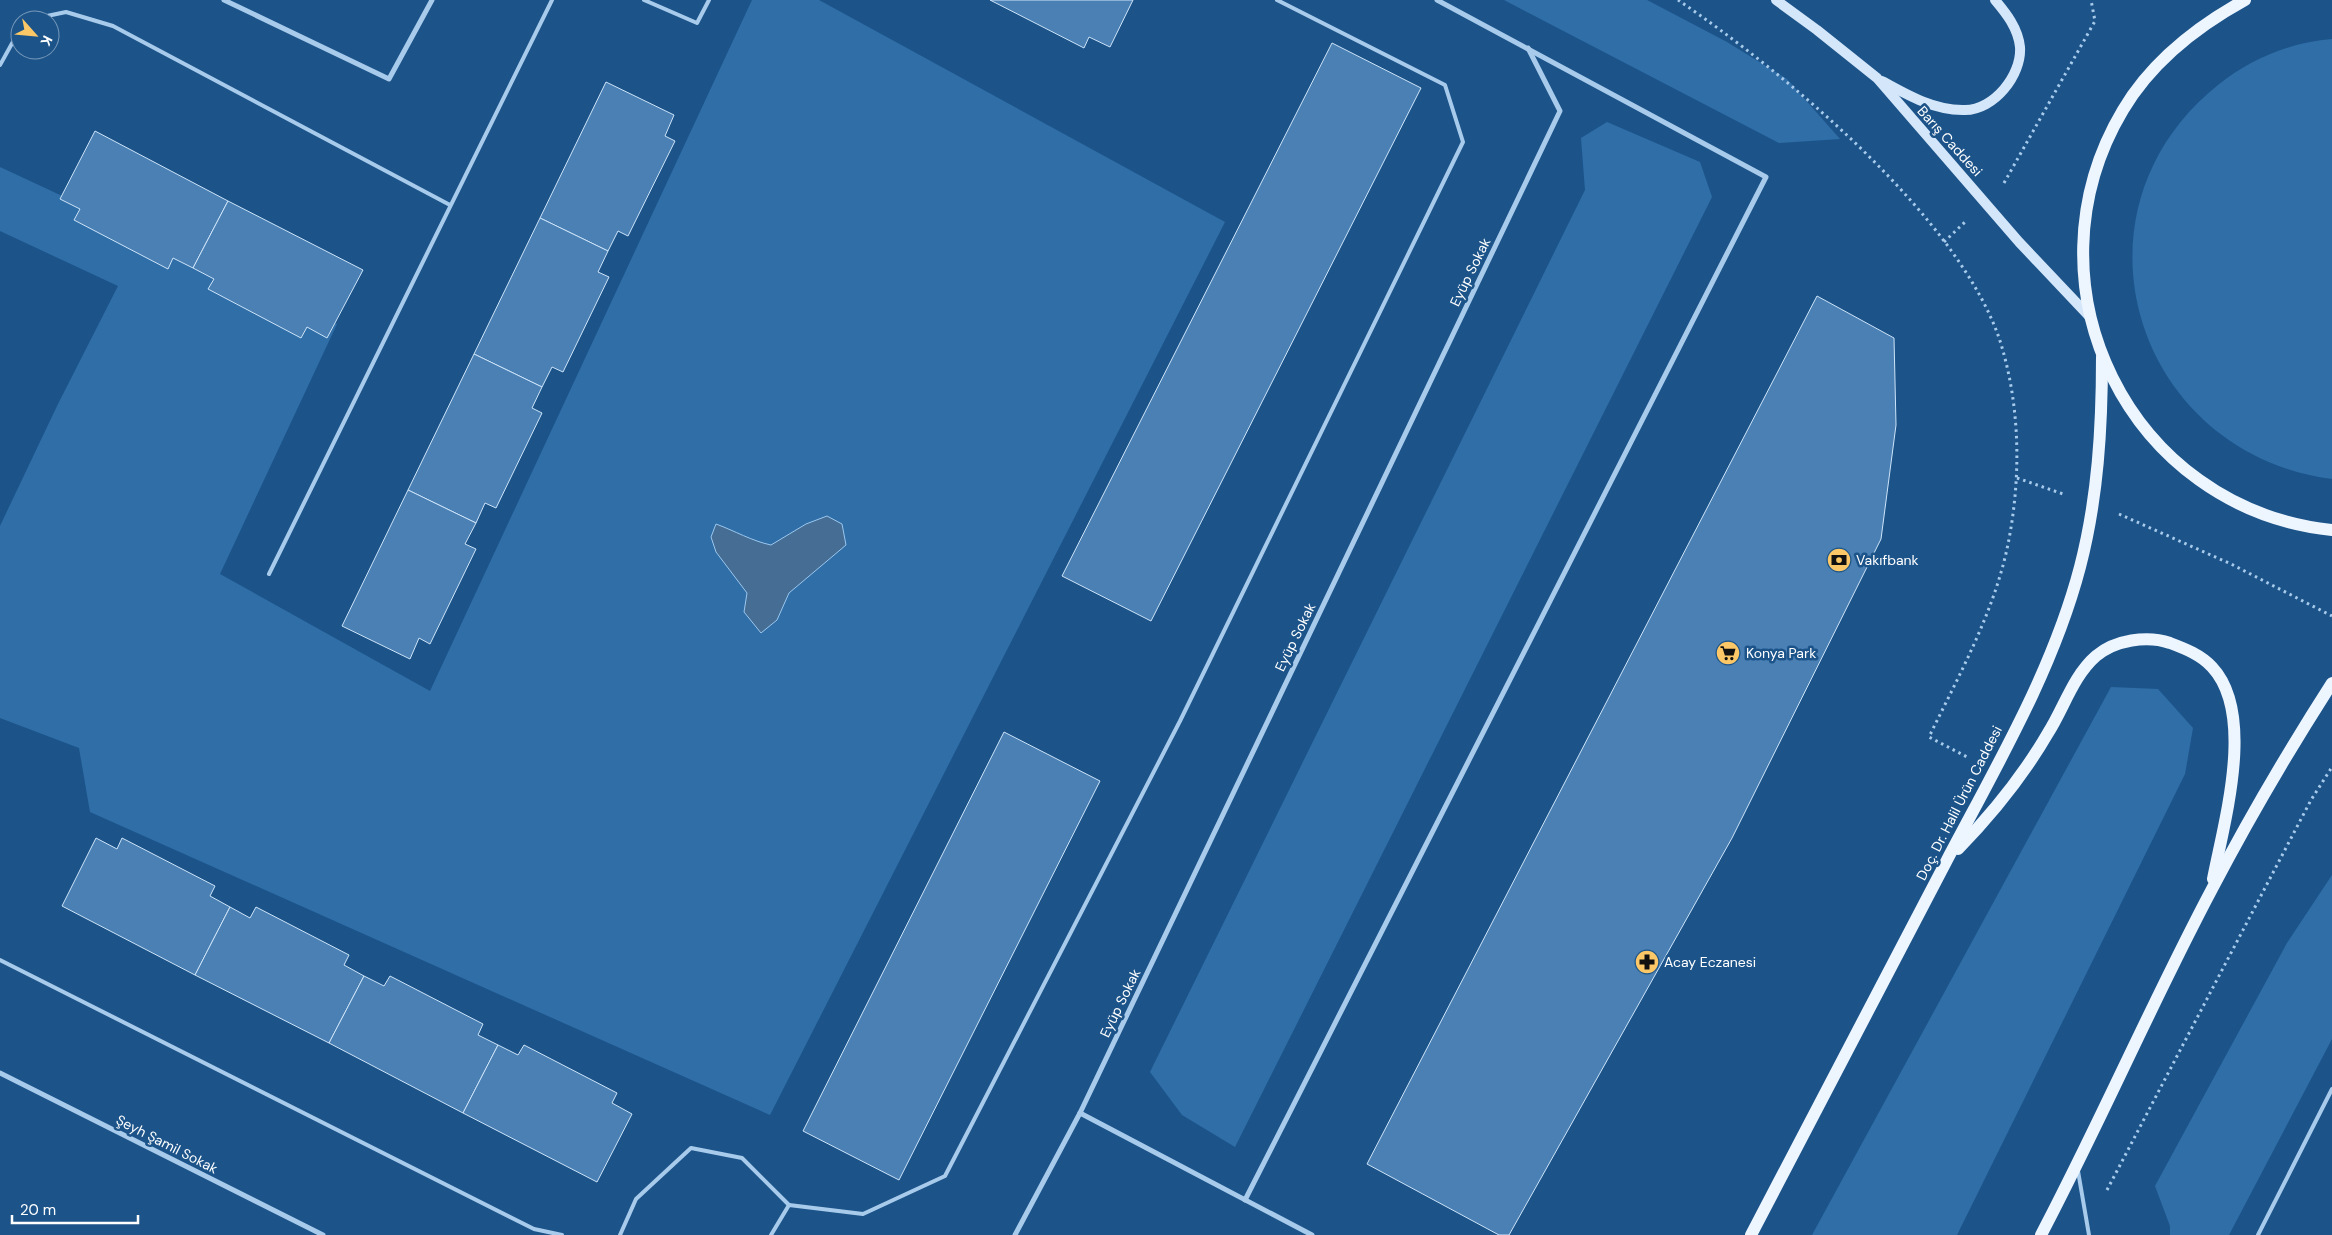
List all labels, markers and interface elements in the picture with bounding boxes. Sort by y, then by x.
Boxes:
north arrow [10,10,60,60]
text: K [36,33,57,49]
street label: Barış Caddesi [1914,102,1986,180]
street label: Eyüp Sokak [1446,235,1494,309]
bank icon: Vakıfbank [1826,547,1852,573]
place label: Vakıfbank [1856,551,1919,569]
street label: Eyüp Sokak [1271,600,1319,674]
supermarket icon: Konya Park [1715,640,1741,666]
place label: Konya Park [1746,644,1816,662]
street label: Doç. Dr. Halil Ürün Caddesi [1912,723,2006,883]
pharmacy icon: Acay Eczanesi [1634,949,1660,975]
place label: Acay Eczanesi [1664,953,1756,971]
street label: Eyüp Sokak [1096,966,1144,1040]
street label: Şeyh Şamil Sokak [113,1111,221,1177]
scale bar [12,1192,139,1224]
text: 20 m [20,1200,56,1220]

